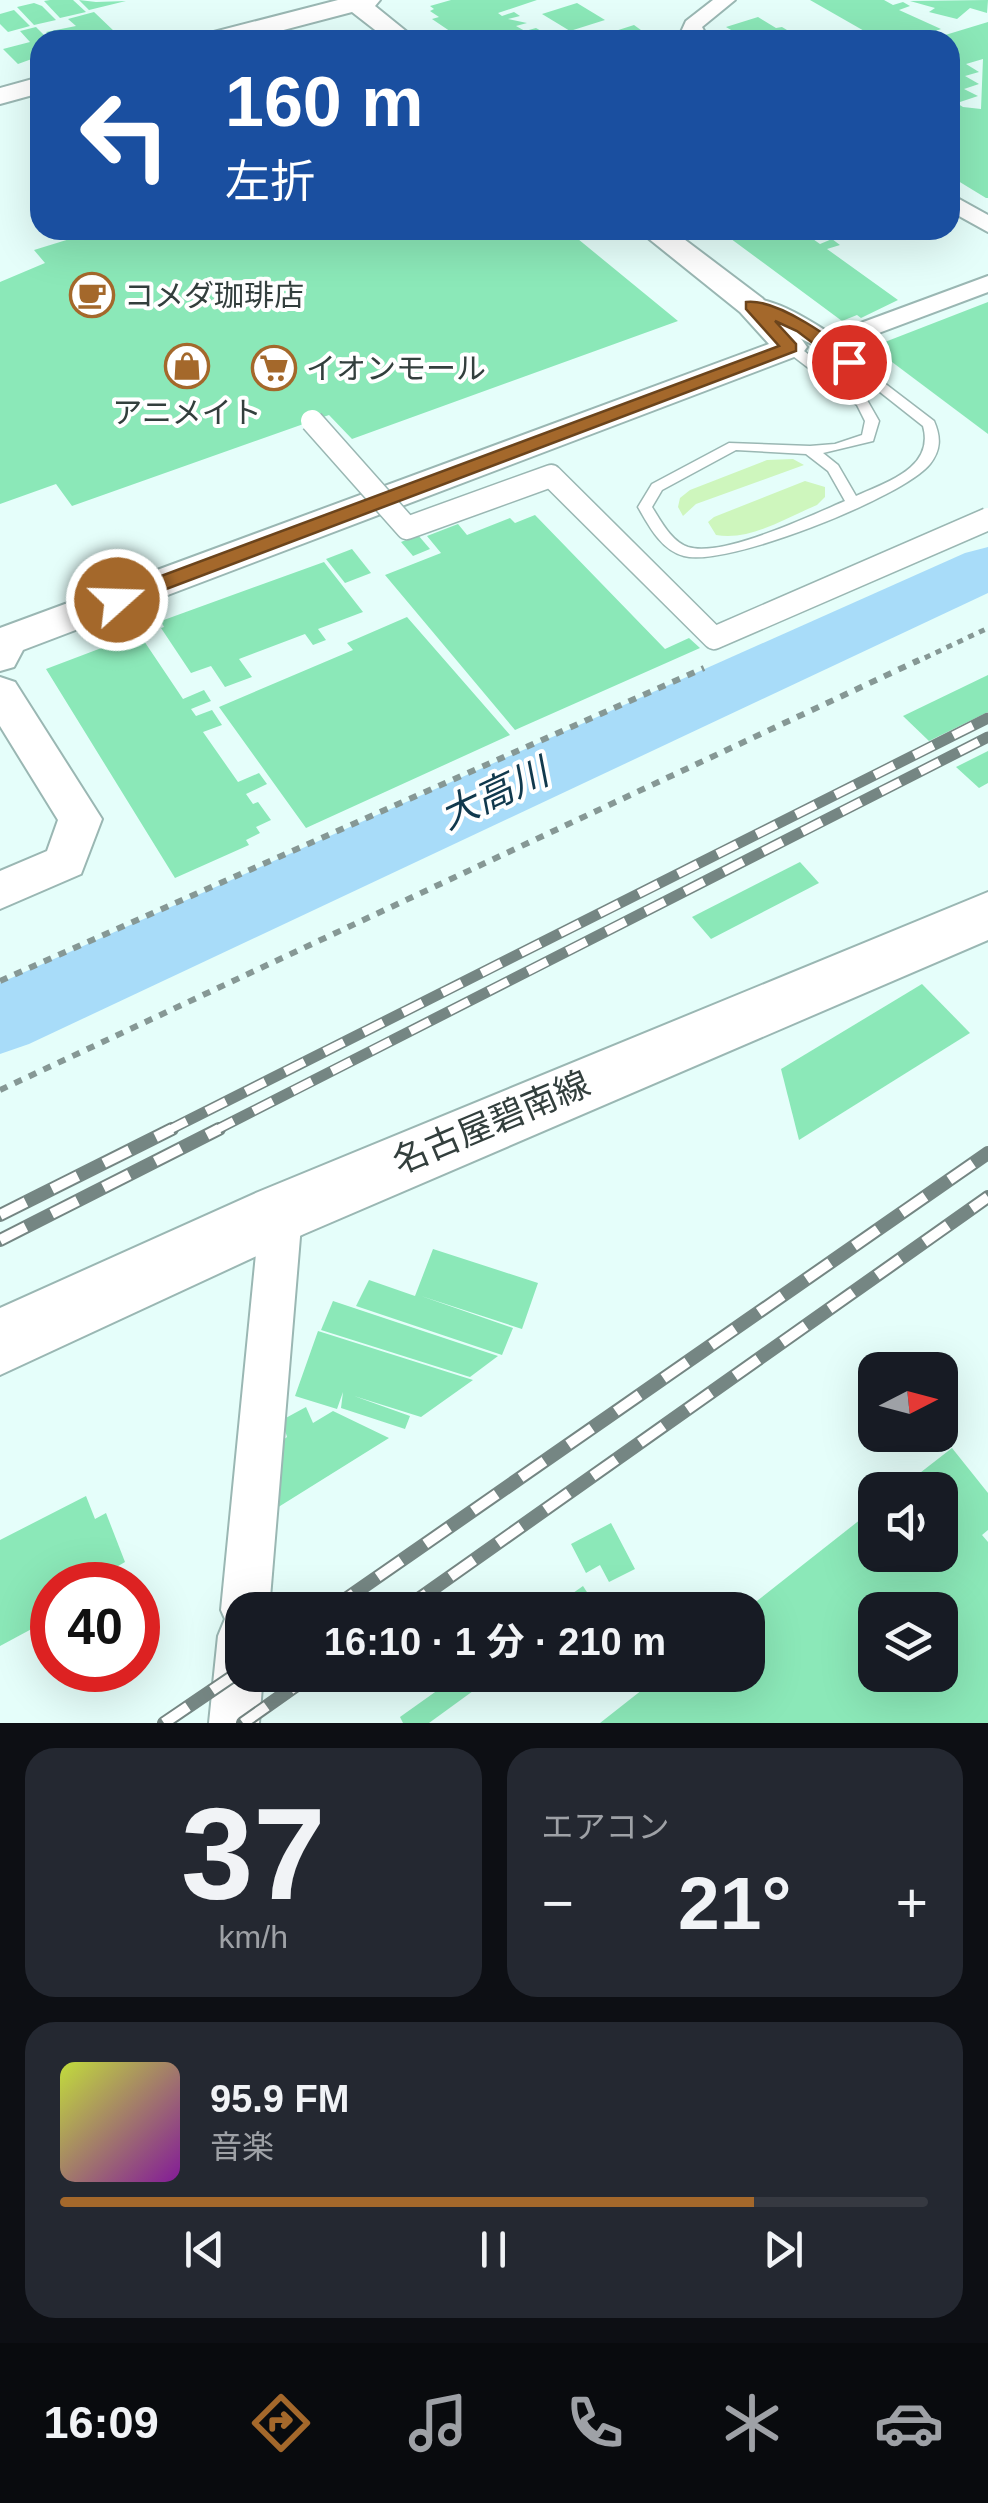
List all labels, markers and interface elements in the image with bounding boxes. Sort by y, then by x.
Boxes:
text: 160 m [225,63,423,141]
icon: left [60,70,190,200]
text: 左折 [225,156,315,207]
cafe icon: コメダ珈琲店 [69,272,115,318]
place label: コメダ珈琲店 [124,279,304,312]
pin [807,320,892,405]
icon: arrive [822,335,877,390]
shop icon: アニメイト [164,343,210,389]
supermarket icon: イオンモール [251,345,297,391]
place label: イオンモール [306,352,486,385]
place label: アニメイト [112,396,262,429]
position arrow [65,548,169,652]
water label: 大高川 [433,749,558,837]
street label: 名古屋碧南線 [387,1063,595,1181]
north arrow [858,1352,958,1452]
map controls [858,1352,958,1692]
button: sound [858,1472,958,1572]
speed limit sign: 40 [30,1562,160,1692]
button: layers [858,1592,958,1692]
text: 16:10 · 1 分 · 210 m [324,1621,666,1663]
text: 37 [181,1781,326,1927]
text: エアコン [542,1809,670,1845]
text: 21° [678,1861,791,1945]
text: − [542,1872,574,1934]
text: + [896,1872,928,1934]
text: km/h [219,1919,288,1955]
text: 95.9 FM [210,2078,349,2120]
text: 音楽 [210,2129,274,2165]
icon: previous [177,2222,232,2277]
icon: pause [466,2222,521,2277]
icon: next [756,2222,811,2277]
icon: directions [246,2388,316,2458]
icon: music [403,2388,473,2458]
icon: phone [560,2388,630,2458]
icon: climate [717,2388,787,2458]
icon: car [874,2388,944,2458]
text: 16:09 [44,2397,159,2448]

